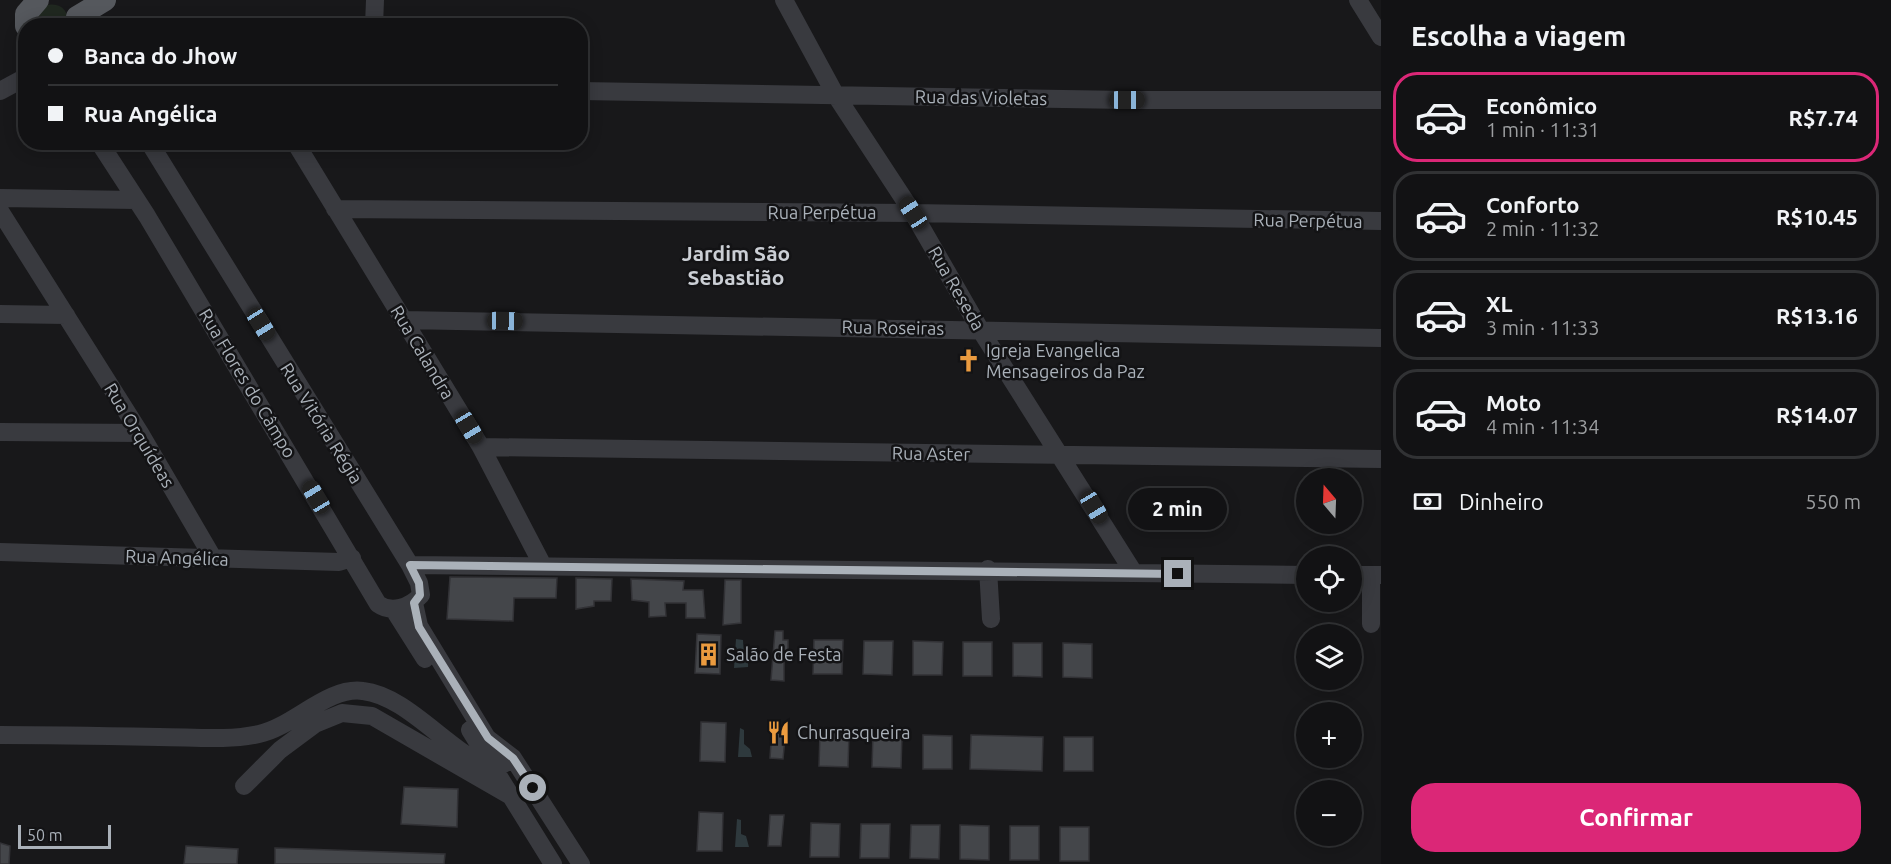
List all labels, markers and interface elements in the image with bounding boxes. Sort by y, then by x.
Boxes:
text: Escolha a viagem [1411,21,1626,51]
text: Banca do Jhow [84,43,237,68]
street label: Rua das Violetas [915,86,1047,108]
icon: car [1414,90,1468,144]
car [1109,91,1145,109]
text: Econômico [1486,93,1597,118]
text: Rua Angélica [84,101,217,126]
text: R$7.74 [1789,105,1858,130]
text: 1 min · 11:31 [1486,118,1600,141]
icon: car [1414,189,1468,243]
text: Conforto [1486,192,1580,217]
car [896,193,930,233]
street label: Rua Perpétua [767,202,877,222]
text: R$10.45 [1776,204,1858,229]
street label: Rua Perpétua [1253,209,1363,231]
text: 2 min · 11:32 [1486,217,1600,240]
district label: Jardim São Sebastião [682,241,790,289]
street label: Rua Reseda [925,243,989,333]
icon: car [1414,288,1468,342]
text: XL [1486,291,1513,316]
street label: Rua Calandra [387,301,459,403]
text: R$13.16 [1776,303,1858,328]
car [244,304,278,344]
street label: Rua Flores do Câmpo [196,305,300,461]
car [487,312,523,330]
street label: Rua Roseiras [842,316,945,338]
text: 3 min · 11:33 [1486,316,1600,339]
place label: Igreja Evangelica Mensageiros da Paz [986,340,1145,381]
church icon: Igreja Evangelica Mensageiros da Paz [955,347,981,373]
street label: Rua Vitória Régia [277,359,367,487]
street label: Rua Orquídeas [101,379,179,491]
icon: car [1414,387,1468,441]
text: Moto [1486,390,1541,415]
text: R$14.07 [1776,402,1858,427]
car [452,407,486,447]
text: 4 min · 11:34 [1486,415,1600,438]
street label: Rua Aster [892,442,971,464]
north arrow [1296,468,1362,534]
map controls [1296,468,1362,846]
car [299,477,333,517]
icon: cash [1411,485,1444,518]
car [1077,487,1111,527]
callout: 2 min [1128,487,1228,529]
text: Dinheiro [1459,489,1544,514]
text: 550 m [1805,490,1861,513]
text: 2 min [1152,497,1203,520]
street label: Rua Angélica [125,545,229,569]
button: locate [1296,546,1362,612]
route end [1164,560,1191,587]
button: layers [1296,624,1362,690]
building icon: Salão de Festa [695,641,721,667]
place label: Salão de Festa [726,644,841,664]
button: + [1296,702,1362,768]
restaurant icon: Churrasqueira [766,719,792,745]
place label: Churrasqueira [797,722,910,742]
route start [519,774,546,801]
button: − [1296,780,1362,846]
button: Confirmar [1411,783,1861,852]
scale bar [18,822,111,850]
text: 50 m [27,826,63,844]

